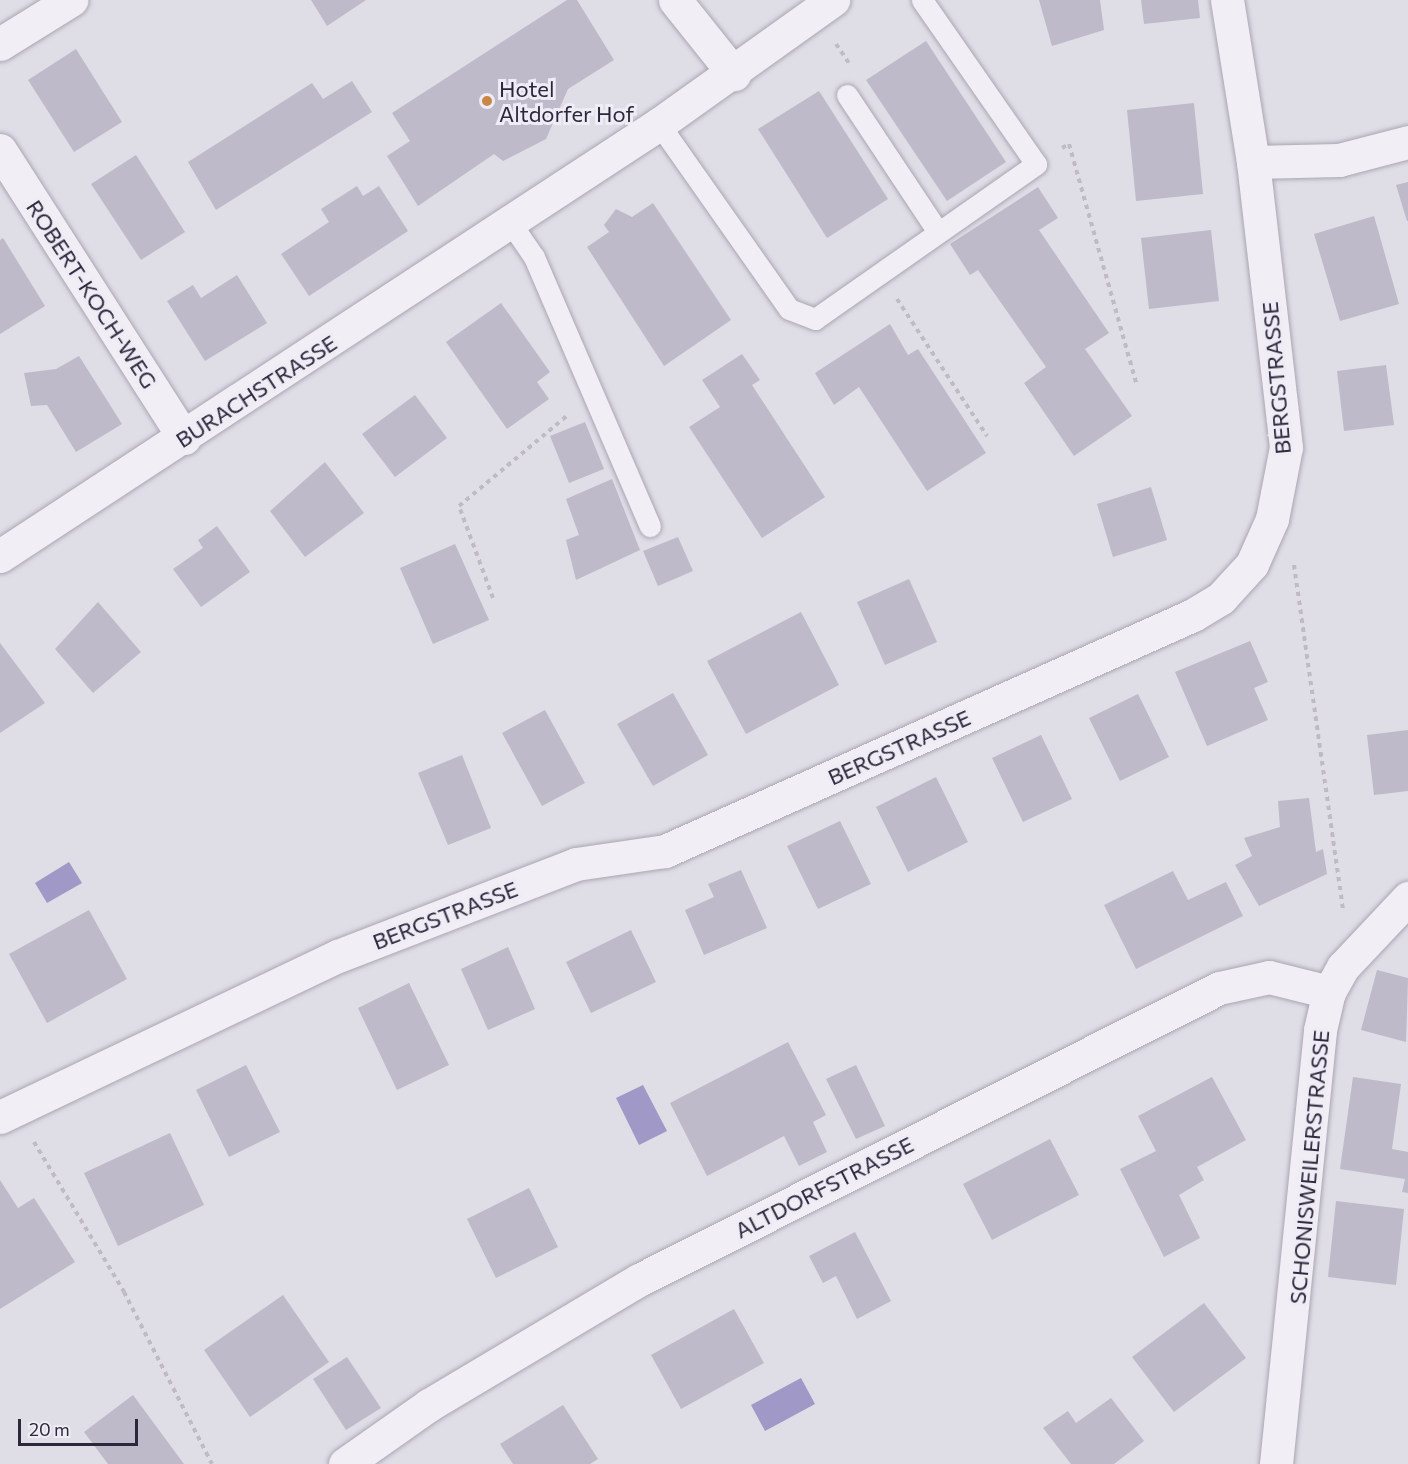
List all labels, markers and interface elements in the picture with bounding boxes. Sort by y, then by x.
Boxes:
place label: Hotel Altdorfer Hof [499,75,634,126]
marker: Hotel Altdorfer Hof [480,94,494,108]
street label: ROBERT-KOCH-WEG [21,195,163,393]
street label: BERGSTRASSE [1256,300,1296,456]
street label: BURACHSTRASSE [171,329,341,453]
street label: BERGSTRASSE [824,704,974,790]
street label: BERGSTRASSE [369,875,521,955]
street label: SCHONISWEILERSTRASSE [1284,1029,1334,1305]
street label: ALTDORFSTRASSE [730,1131,918,1243]
scale bar [21,1407,141,1445]
text: 20 m [29,1418,70,1440]

